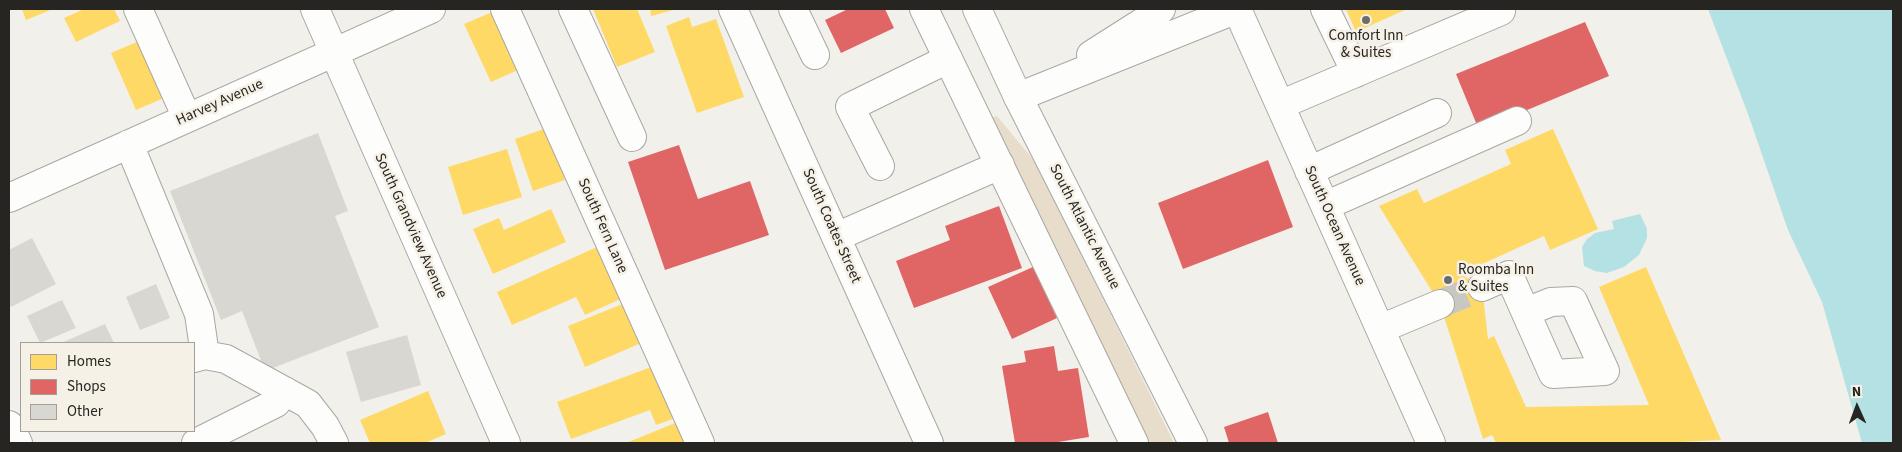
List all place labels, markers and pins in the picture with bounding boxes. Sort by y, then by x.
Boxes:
marker: Comfort Inn & Suites [1360,14,1372,26]
place label: Comfort Inn & Suites [1328,28,1404,63]
place label: Roomba Inn & Suites [1458,262,1534,297]
marker: Roomba Inn & Suites [1442,274,1454,286]

